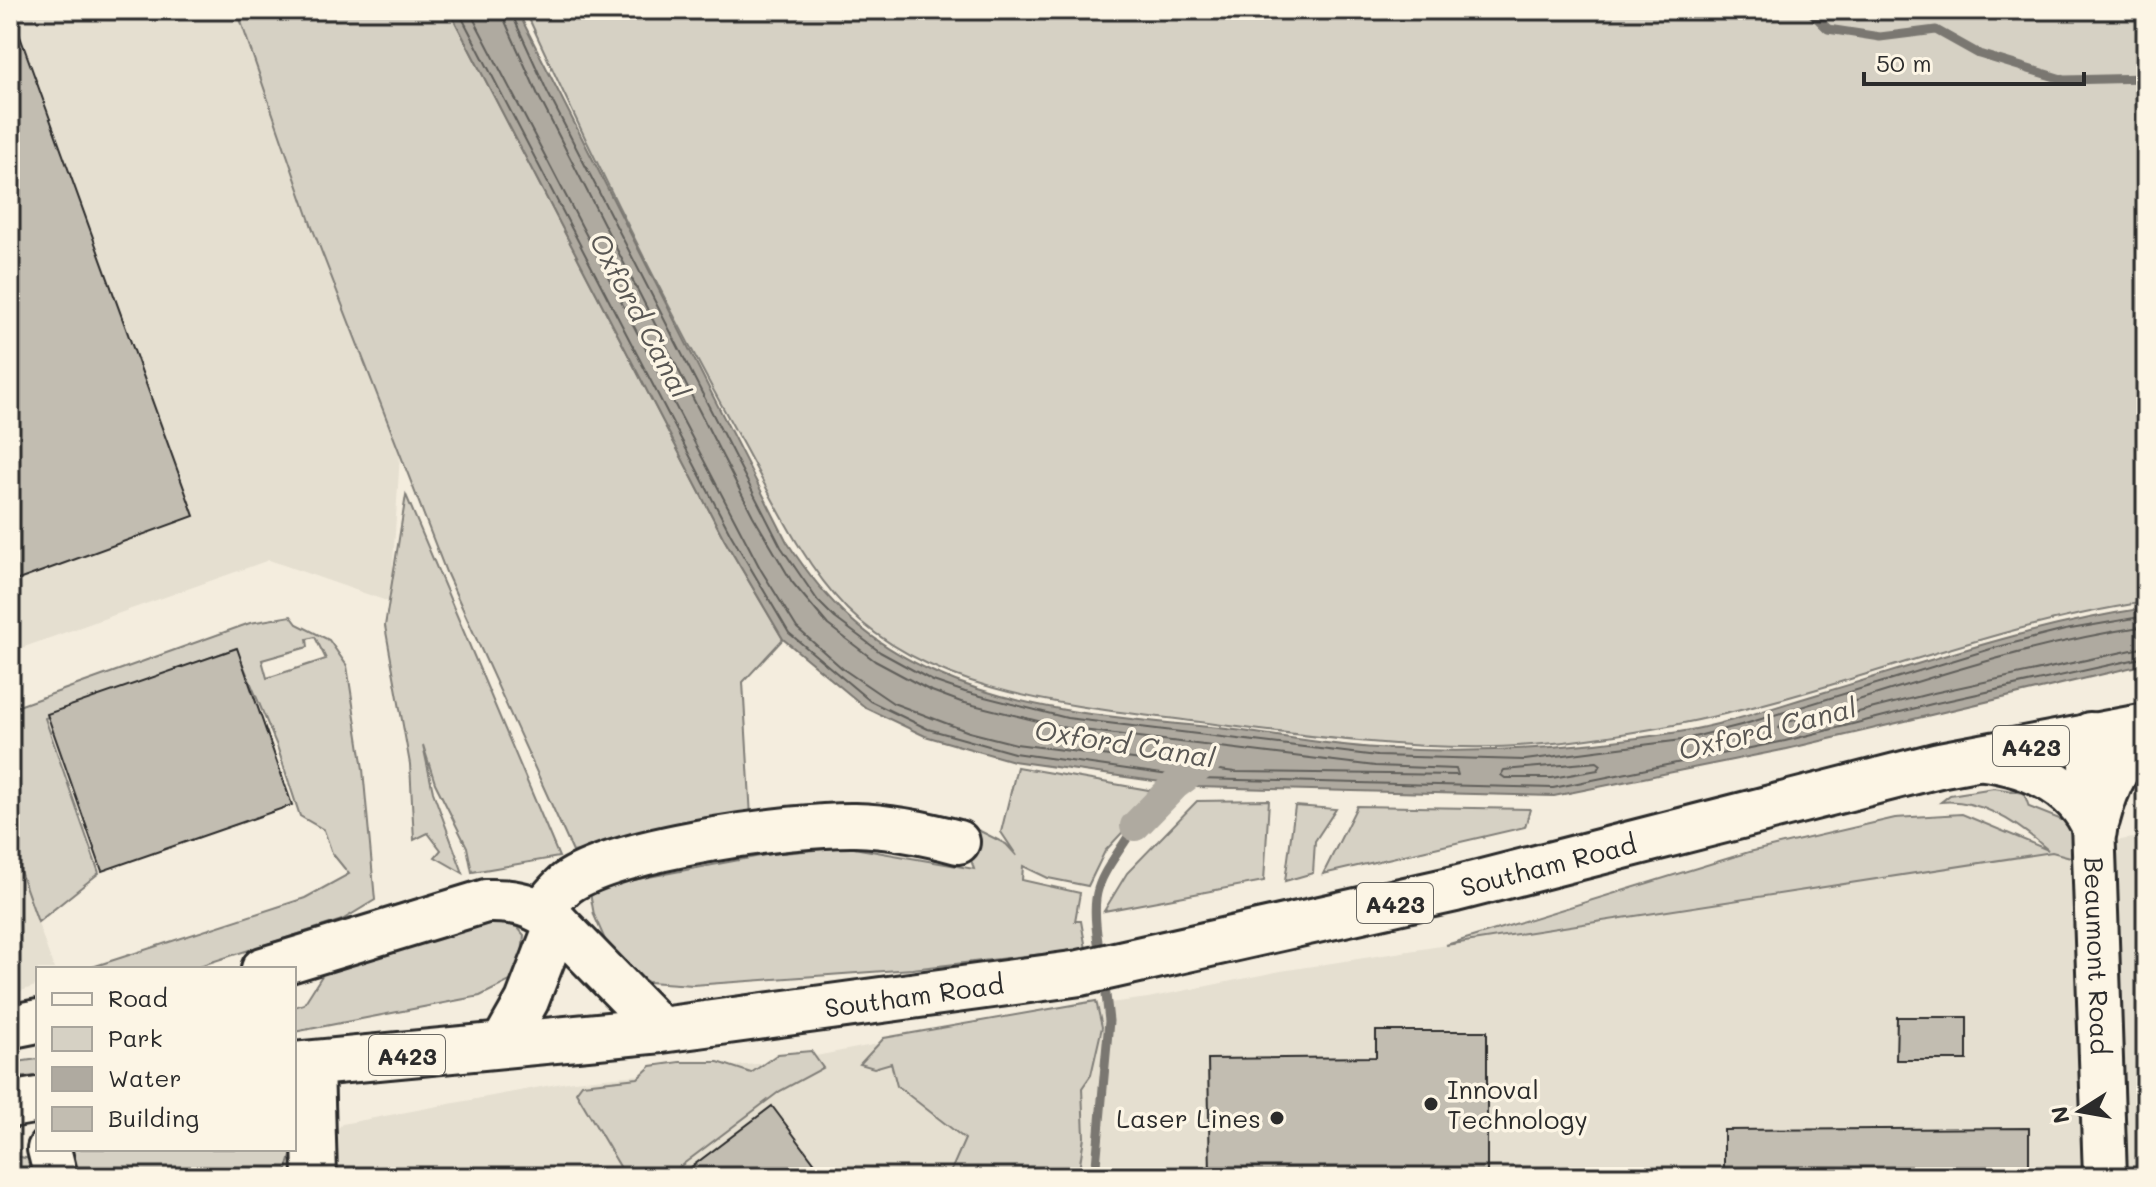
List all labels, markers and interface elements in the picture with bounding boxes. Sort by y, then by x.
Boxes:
scale bar [1864,36,2084,86]
text: 50 m [1876,47,1932,78]
water label: Oxford Canal [582,226,700,404]
water label: Oxford Canal [1674,689,1860,767]
water label: Oxford Canal [1032,711,1218,775]
road number: A423 [1993,726,2069,766]
street label: Southam Road [1457,826,1640,904]
street label: Beaumont Road [2077,856,2118,1055]
road number: A423 [1357,883,1433,923]
legend [36,967,296,1151]
street label: Southam Road [822,967,1006,1025]
text: Road [108,982,168,1013]
text: Park [108,1022,162,1053]
road number: A423 [369,1035,445,1075]
text: Water [108,1062,182,1093]
north arrow [2040,1071,2120,1151]
place label: Innoval Technology [1447,1072,1588,1136]
marker: Innoval Technology [1422,1095,1440,1113]
place label: Laser Lines [1116,1101,1261,1135]
text: Building [108,1102,199,1133]
text: N [2044,1104,2076,1126]
marker: Laser Lines [1268,1109,1286,1127]

